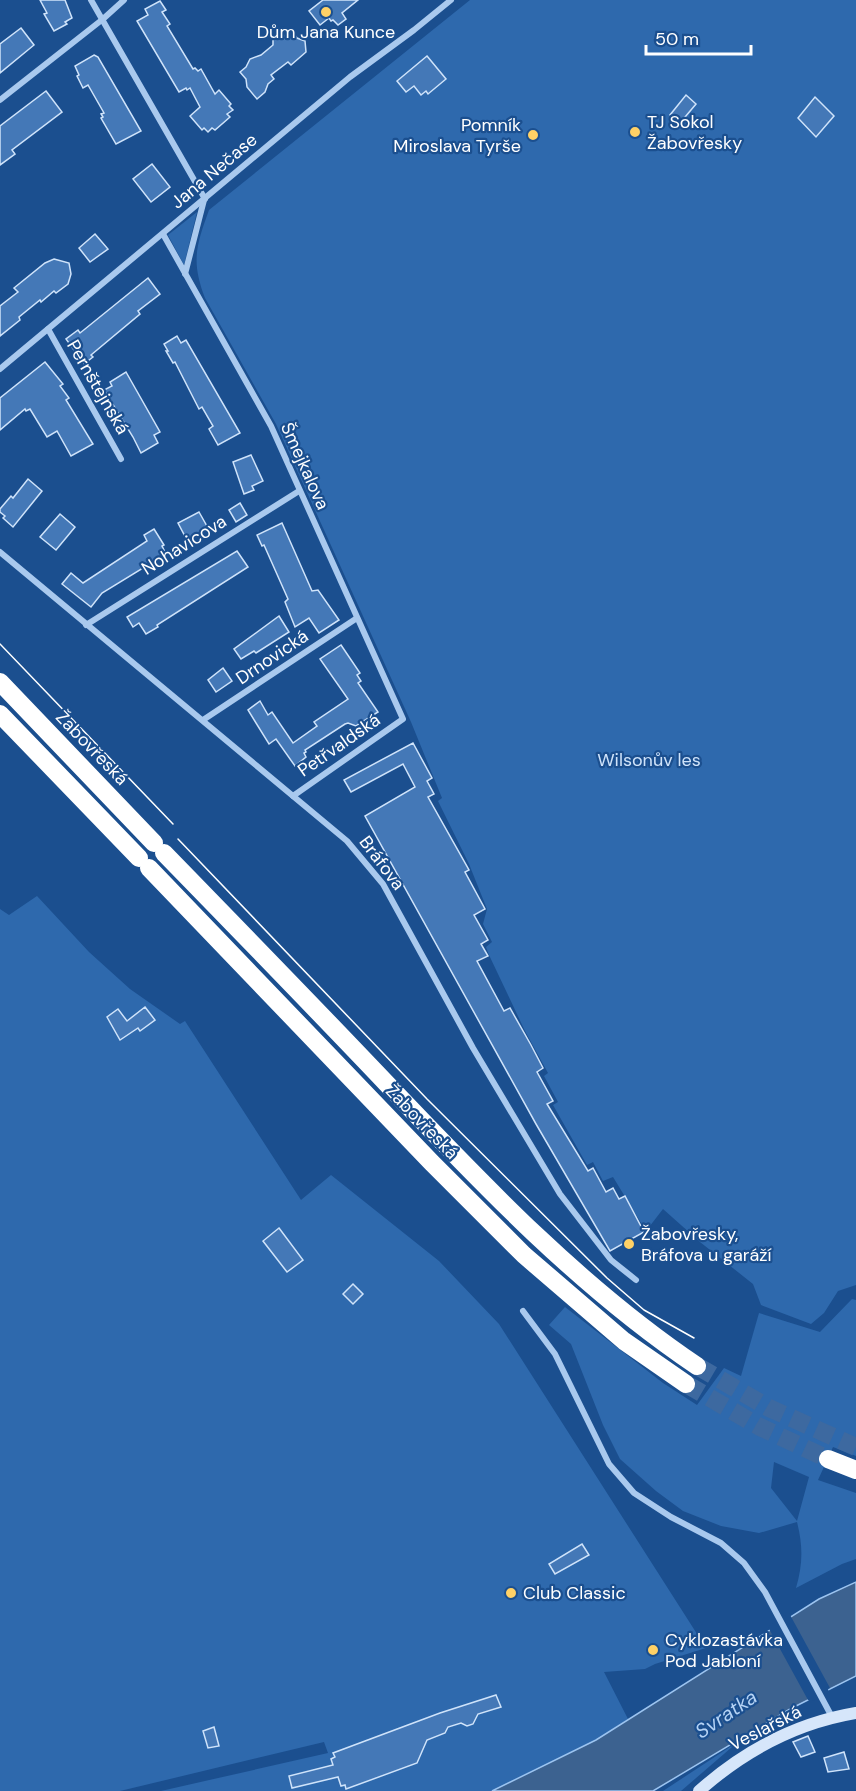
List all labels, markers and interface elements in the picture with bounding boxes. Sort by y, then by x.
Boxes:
marker: Dům Jana Kunce [319,5,333,19]
scale bar [646,18,751,56]
place label: Dům Jana Kunce [257,20,395,44]
text: 50 m [655,27,699,51]
place label: TJ Sokol Žabovřesky [647,110,742,155]
place label: Pomník Miroslava Tyrše [393,113,521,158]
marker: TJ Sokol Žabovřesky [628,125,642,139]
street label: Jana Nečase [166,128,262,214]
marker: Pomník Miroslava Tyrše [526,128,540,142]
street label: Pernštejnská [61,335,135,439]
street label: Šmejkalova [275,419,335,513]
street label: Nohavicova [137,509,231,581]
street label: Drnovická [231,624,313,690]
street label: Žabovřeská [50,706,134,790]
street label: Petřvaldská [293,708,385,782]
park label: Wilsonův les [597,748,701,772]
street label: Bráfova [354,831,410,895]
street label: Žabovřeská [380,1080,464,1164]
place label: Žabovřesky, Bráfova u garáží [641,1222,772,1267]
marker: Žabovřesky, Bráfova u garáží [622,1237,636,1251]
place label: Club Classic [523,1581,626,1605]
marker: Club Classic [504,1586,518,1600]
place label: Cyklozastávka Pod Jabloní [665,1628,783,1673]
marker: Cyklozastávka Pod Jabloní [646,1643,660,1657]
water label: Svratka [690,1684,762,1744]
street label: Veslařská [725,1700,805,1756]

